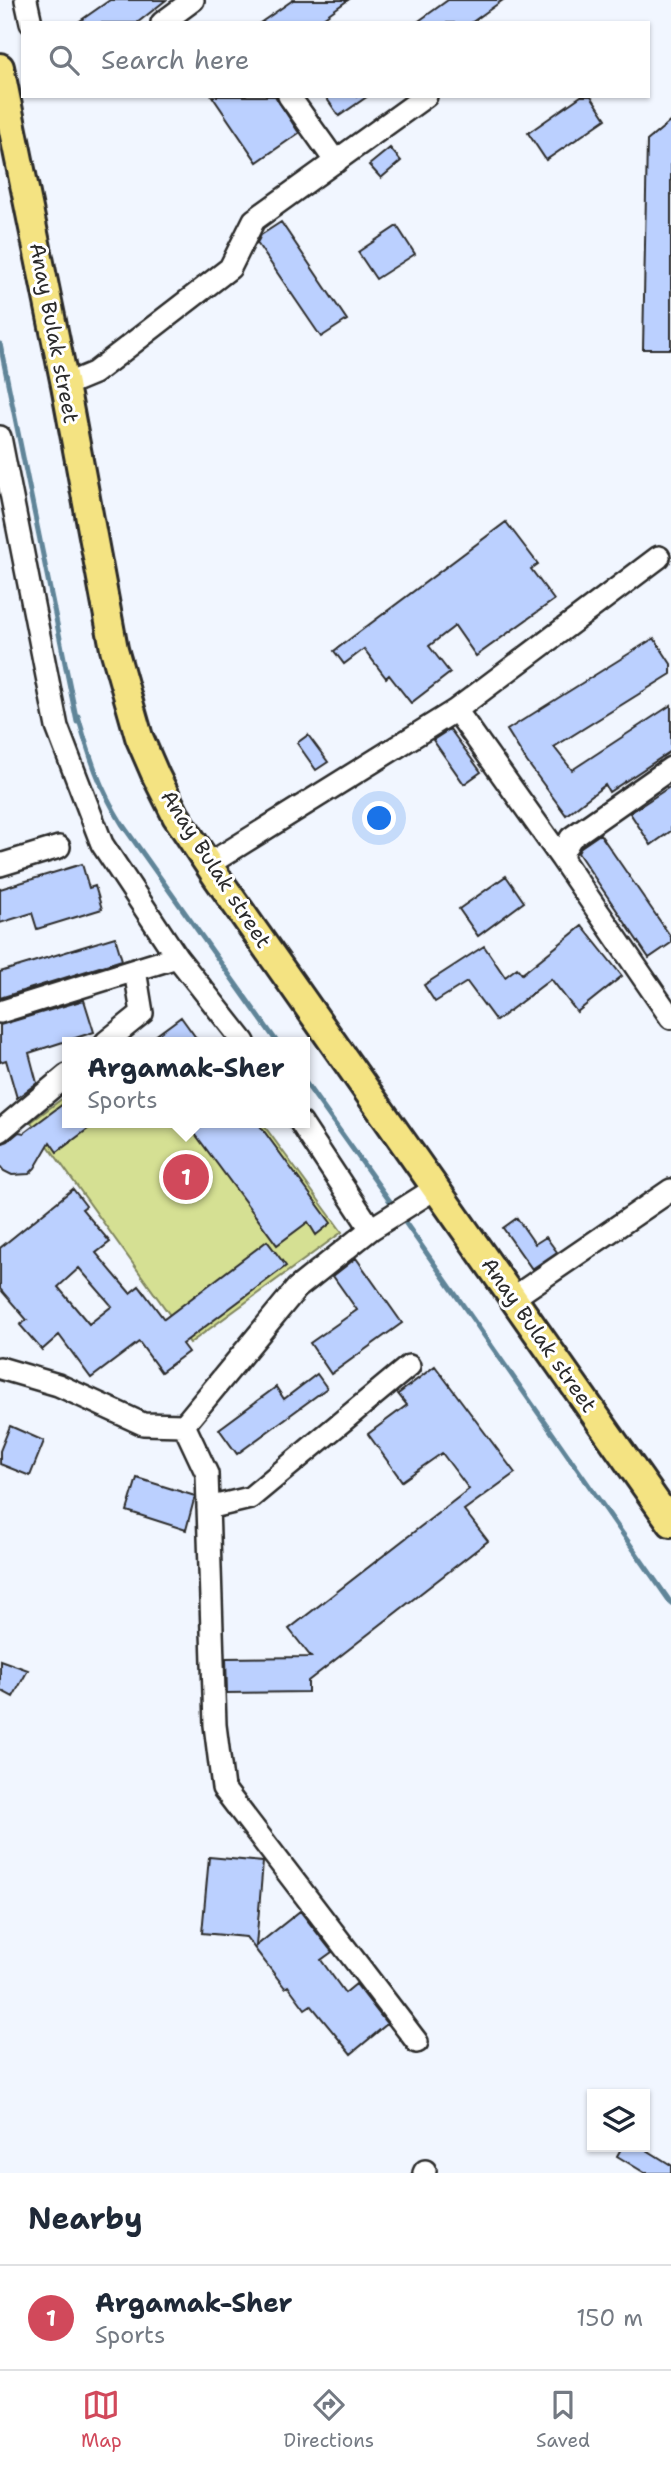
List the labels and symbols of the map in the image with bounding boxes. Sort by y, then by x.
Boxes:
street label: Anay Bulak street [23,240,85,426]
street label: Anay Bulak street [154,785,278,953]
your location [362,801,396,835]
pin: 1 [163,1151,209,1203]
street label: Anay Bulak street [475,1252,603,1418]

